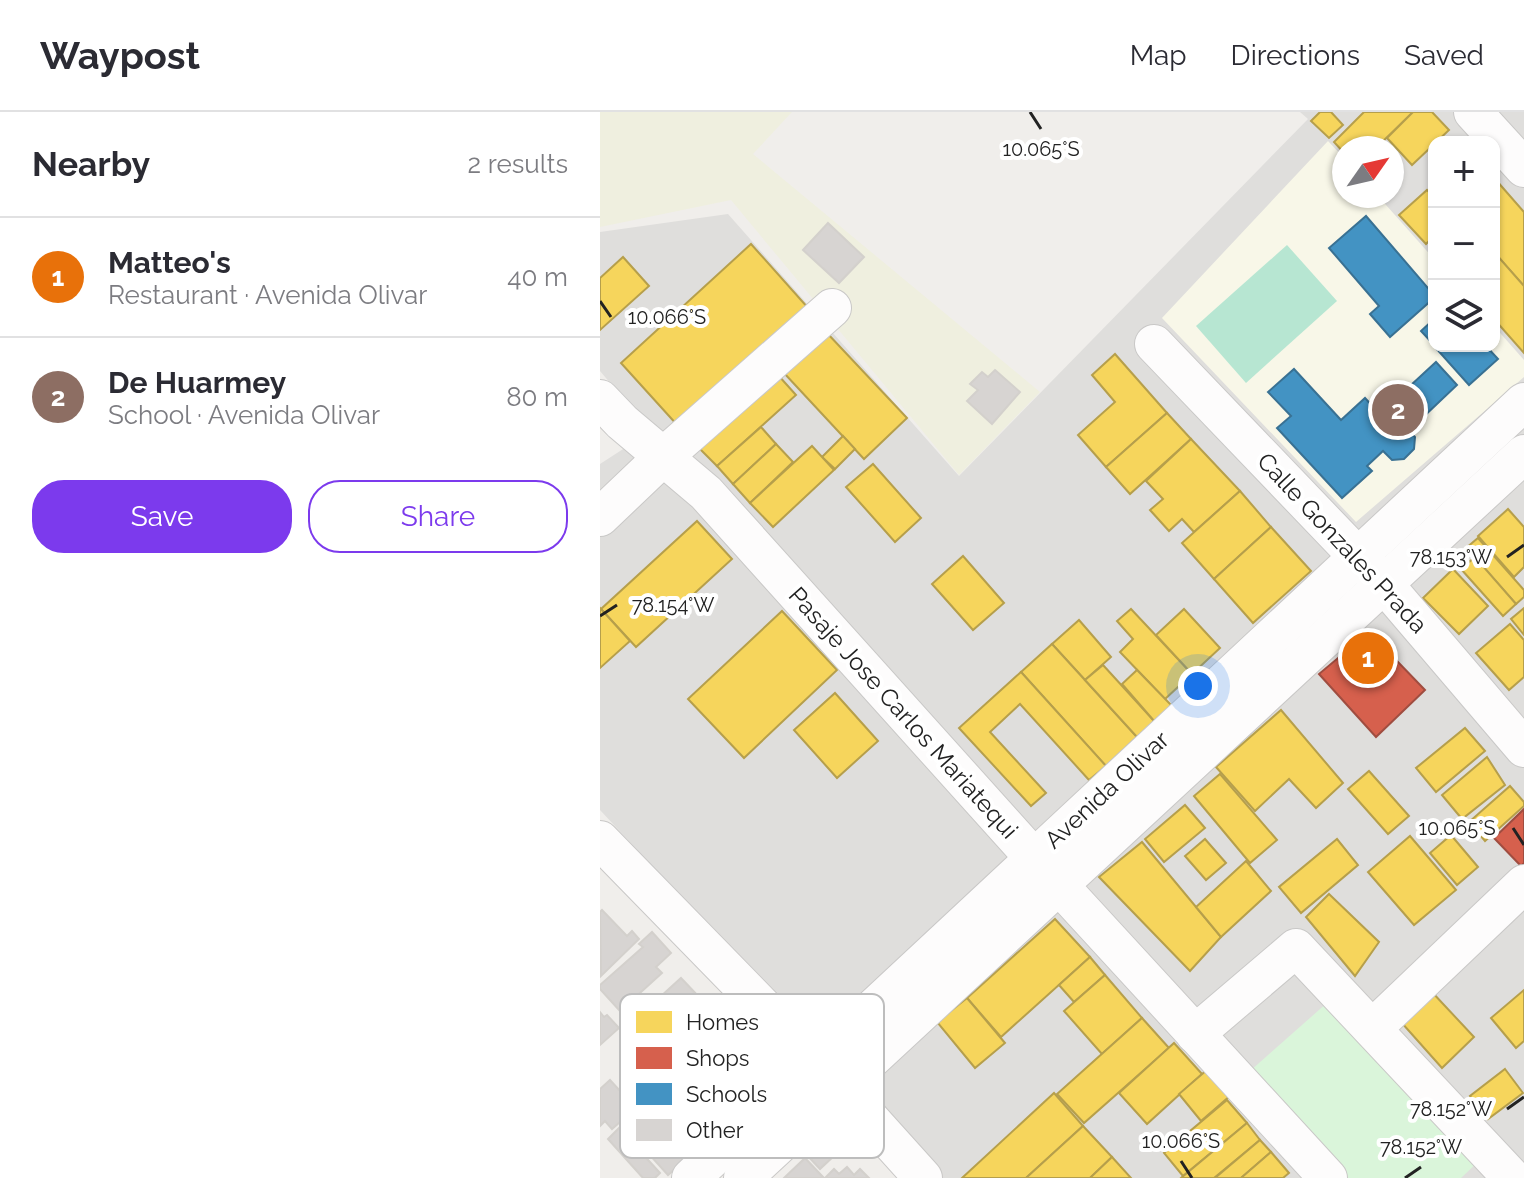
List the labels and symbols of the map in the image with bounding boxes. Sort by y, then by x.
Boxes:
north arrow [1332,136,1404,208]
text: 10.065°S [1002,137,1080,161]
text: 10.066°S [628,305,706,329]
pin: 2 [1372,380,1424,440]
street label: Calle Gonzales Prada [1251,447,1433,639]
text: 78.153°W [1410,545,1492,569]
street label: Pasaje Jose Carlos Mariatequi [783,581,1024,844]
text: 78.154°W [632,593,714,617]
pin: 1 [1342,628,1394,688]
your location [1178,666,1218,706]
street label: Avenida Olivar [1039,724,1175,854]
text: 10.065°S [1418,816,1496,840]
legend [620,994,884,1158]
text: Homes [686,1009,759,1035]
text: Shops [686,1045,749,1071]
text: Schools [686,1081,767,1107]
text: 78.152°W [1410,1097,1492,1121]
text: Other [686,1117,744,1143]
text: 10.066°S [1142,1129,1220,1153]
text: 78.152°W [1380,1135,1462,1159]

